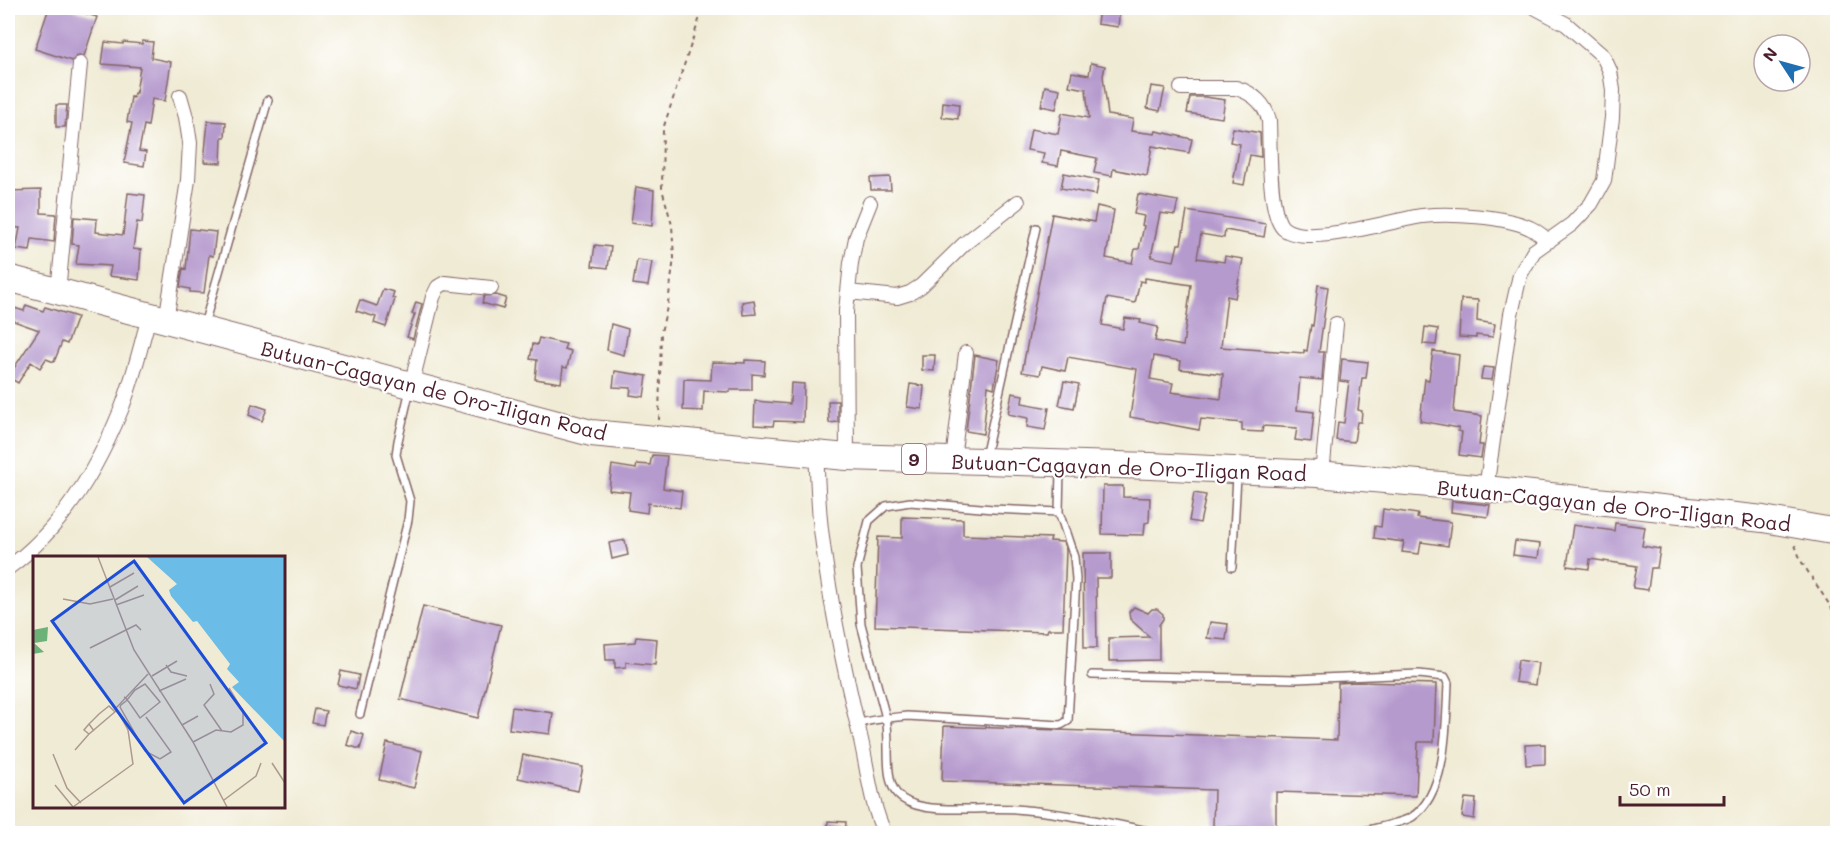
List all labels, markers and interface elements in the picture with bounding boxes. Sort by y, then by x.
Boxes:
north arrow [1752,33,1812,93]
text: N [1757,43,1782,65]
street label: Butuan-Cagayan de Oro-Iligan Road [259,334,609,446]
road number: 9 [902,444,926,474]
street label: Butuan-Cagayan de Oro-Iligan Road [951,448,1307,486]
street label: Butuan-Cagayan de Oro-Iligan Road [1436,474,1792,536]
inset map [33,556,285,808]
scale bar [1620,769,1724,807]
text: 50 m [1629,777,1671,801]

